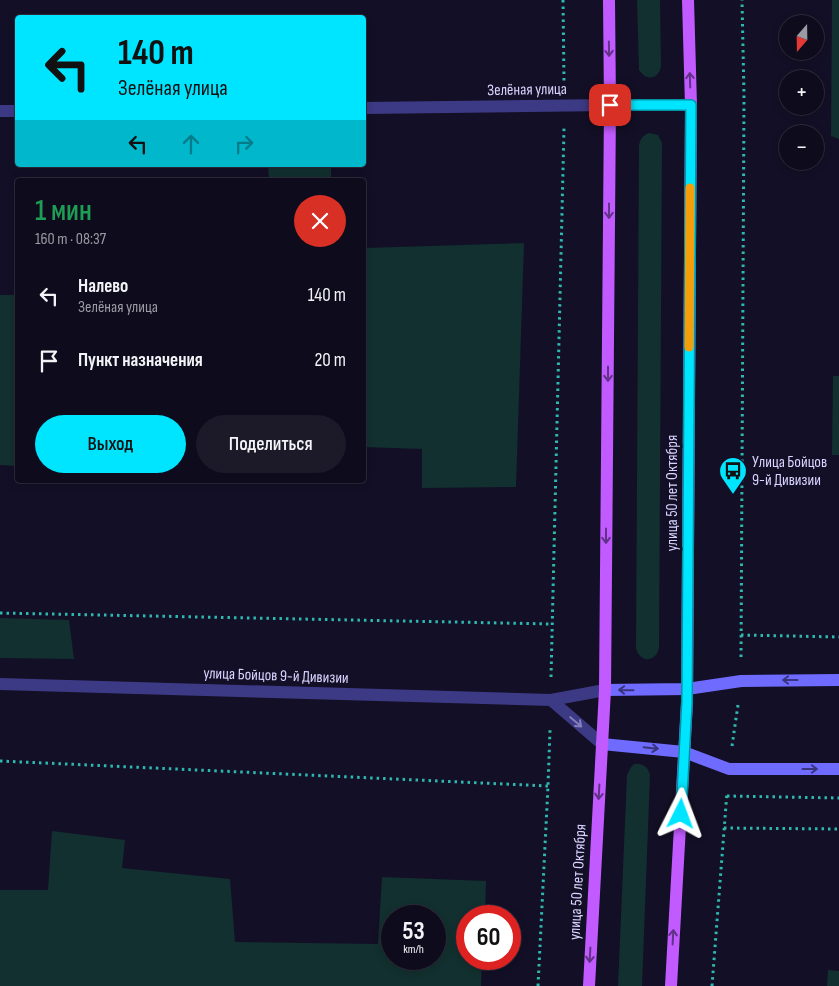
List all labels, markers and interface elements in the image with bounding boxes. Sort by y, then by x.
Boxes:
north arrow [779,15,824,60]
map controls [779,15,824,170]
text: 140 m [118,32,194,75]
icon: left [35,35,100,100]
one-way arrow [604,40,614,56]
button: + [779,70,824,115]
one-way arrow [686,73,695,89]
text: Зелёная улица [118,75,228,102]
street label: Зелёная улица [487,80,567,100]
pin [589,84,631,126]
icon: arrive [596,91,624,119]
button: − [779,125,824,170]
icon: left [124,130,152,158]
icon: ahead [177,130,205,158]
icon: right [230,130,258,158]
text: 1 мин [35,193,92,229]
button: close [294,195,346,247]
one-way arrow [604,202,614,219]
text: 160 m · 08:37 [35,230,106,249]
text: Налево [78,275,128,298]
icon: left [35,282,63,310]
text: 140 m [308,284,346,307]
text: Зелёная улица [78,298,158,317]
icon: arrive [35,347,63,375]
text: Пункт назначения [78,349,203,372]
text: 20 m [314,349,346,372]
one-way arrow [603,365,613,381]
button: Выход [35,415,186,473]
button: Поделиться [196,415,346,473]
street label: улица 50 лет Октября [663,435,682,551]
place label: Улица Бойцов 9-й Дивизии [752,453,827,490]
bus stop icon: Улица Бойцов 9-й Дивизии [718,456,748,495]
one-way arrow [602,528,611,544]
street label: улица Бойцов 9-й Дивизии [203,664,349,688]
one-way arrow [783,675,799,685]
one-way arrow [619,685,635,695]
one-way arrow [570,716,583,728]
one-way arrow [643,744,659,753]
one-way arrow [802,764,818,774]
one-way arrow [595,784,604,800]
position arrow [654,787,706,839]
street label: улица 50 лет Октября [565,823,591,941]
speed limit sign: 60 [456,905,521,970]
text: 53 [402,916,425,947]
one-way arrow [669,930,678,946]
text: km/h [403,942,424,957]
one-way arrow [586,946,595,962]

